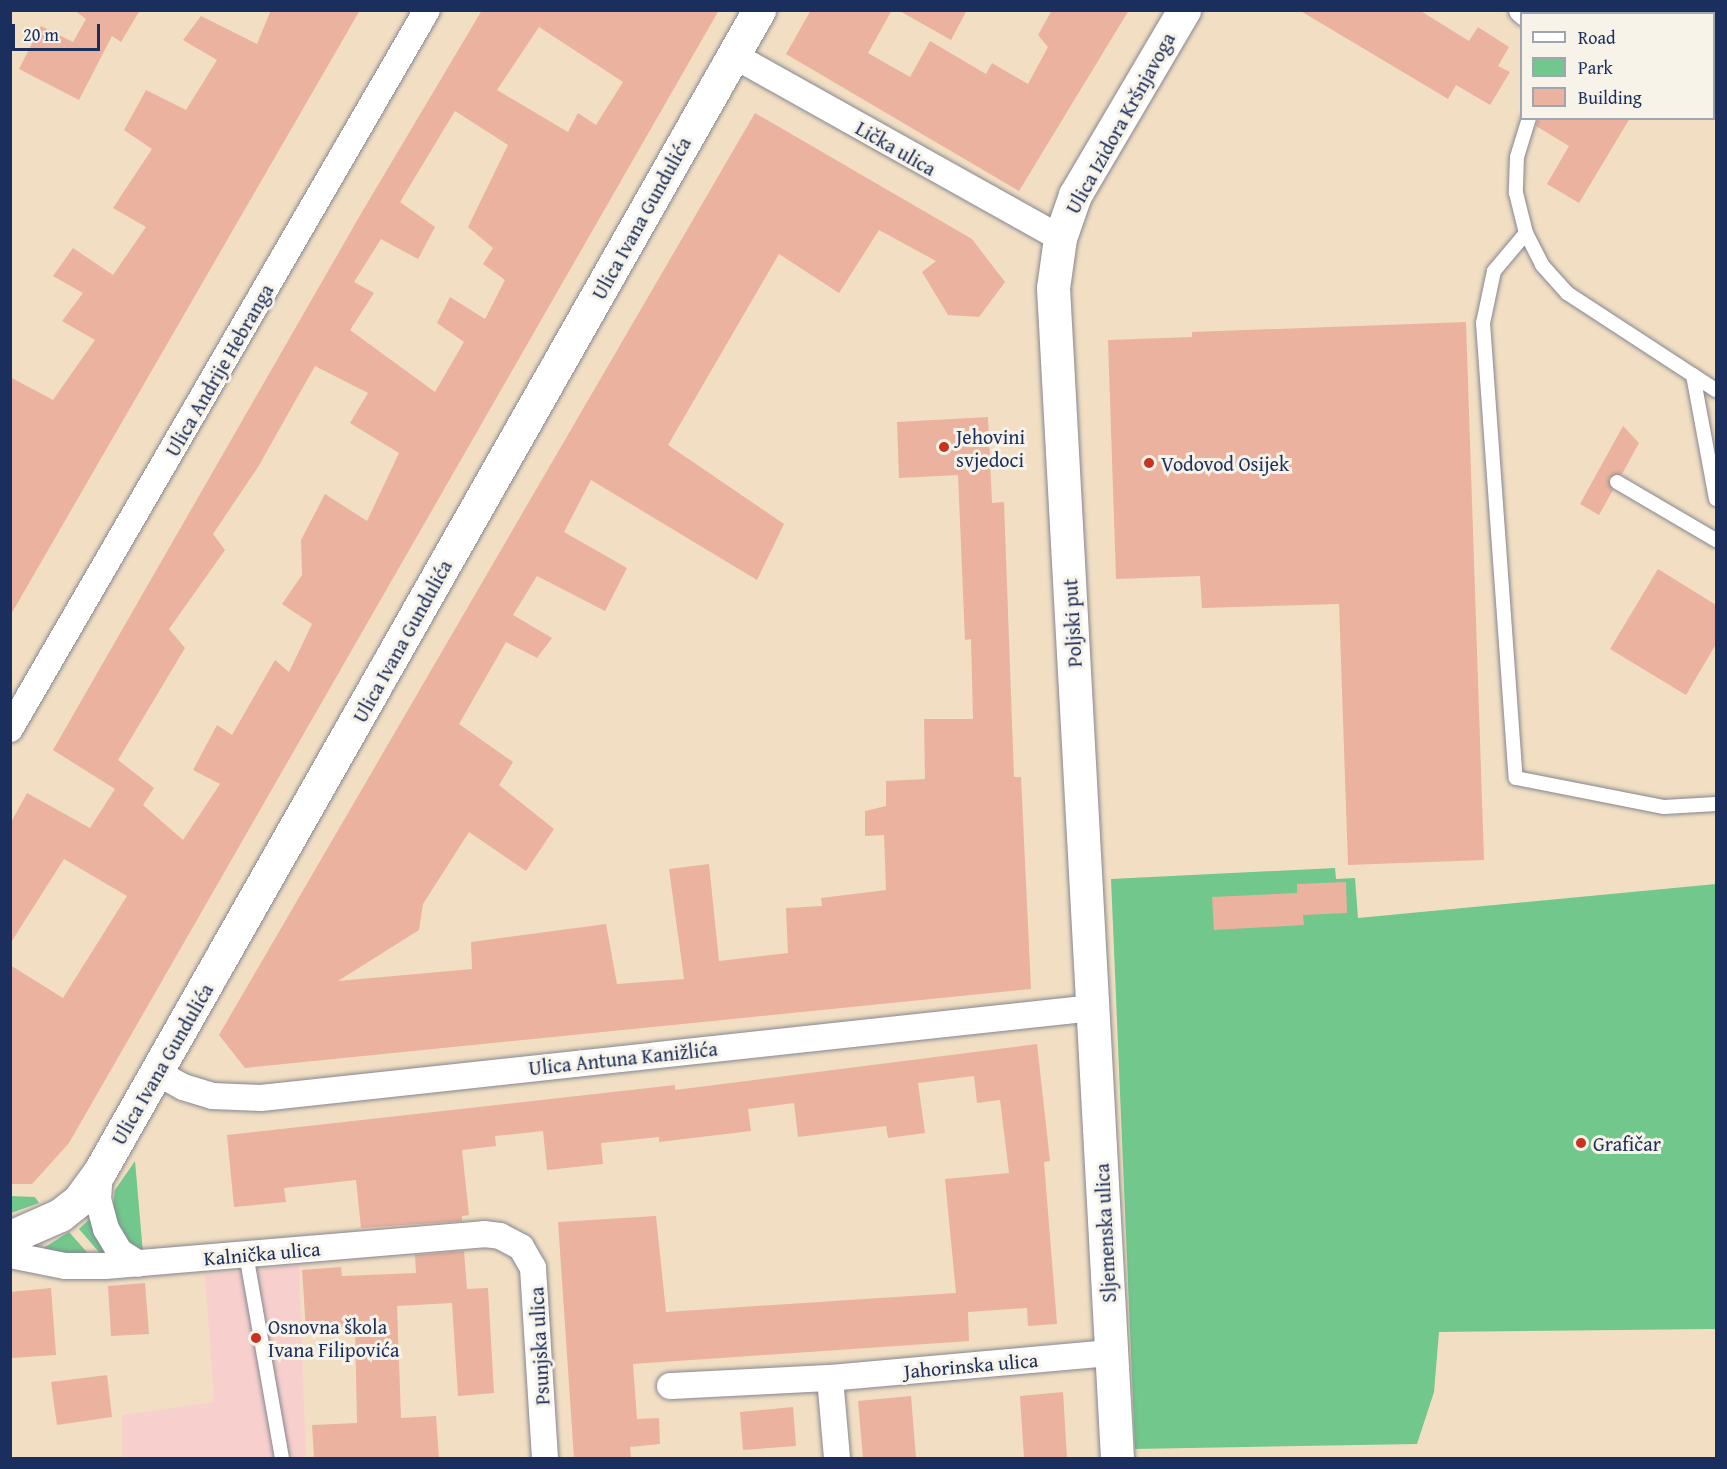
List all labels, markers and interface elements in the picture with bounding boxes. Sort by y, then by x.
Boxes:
scale bar [15,12,104,50]
legend [1520,12,1715,120]
text: 20 m [23,21,59,48]
text: Road [1578,24,1616,51]
street label: Ulica Izidora Kršnjavoga [1060,28,1180,218]
text: Park [1578,54,1613,81]
text: Building [1578,84,1642,111]
street label: Lička ulica [852,115,940,181]
street label: Ulica Ivana Gundulića [586,132,696,304]
street label: Ulica Andrije Hebranga [160,279,278,461]
place label: Jehovini svjedoci [956,424,1025,471]
marker: Jehovini svjedoci [937,440,951,454]
place label: Vodovod Osijek [1161,451,1289,475]
marker: Vodovod Osijek [1142,456,1156,470]
street label: Ulica Ivana Gundulića [347,555,457,727]
street label: Poljski put [1058,578,1086,668]
street label: Ulica Ivana Gundulića [106,979,218,1149]
street label: Ulica Antuna Kanižlića [527,1036,719,1080]
place label: Grafičar [1593,1131,1661,1155]
marker: Grafičar [1574,1136,1588,1150]
street label: Sljemenska ulica [1089,1163,1121,1303]
street label: Kalnička ulica [203,1236,321,1270]
street label: Psunjska ulica [524,1286,554,1406]
place label: Osnovna škola Ivana Filipovića [268,1314,399,1361]
marker: Osnovna škola Ivana Filipovića [249,1331,263,1345]
street label: Jahorinska ulica [903,1347,1039,1383]

